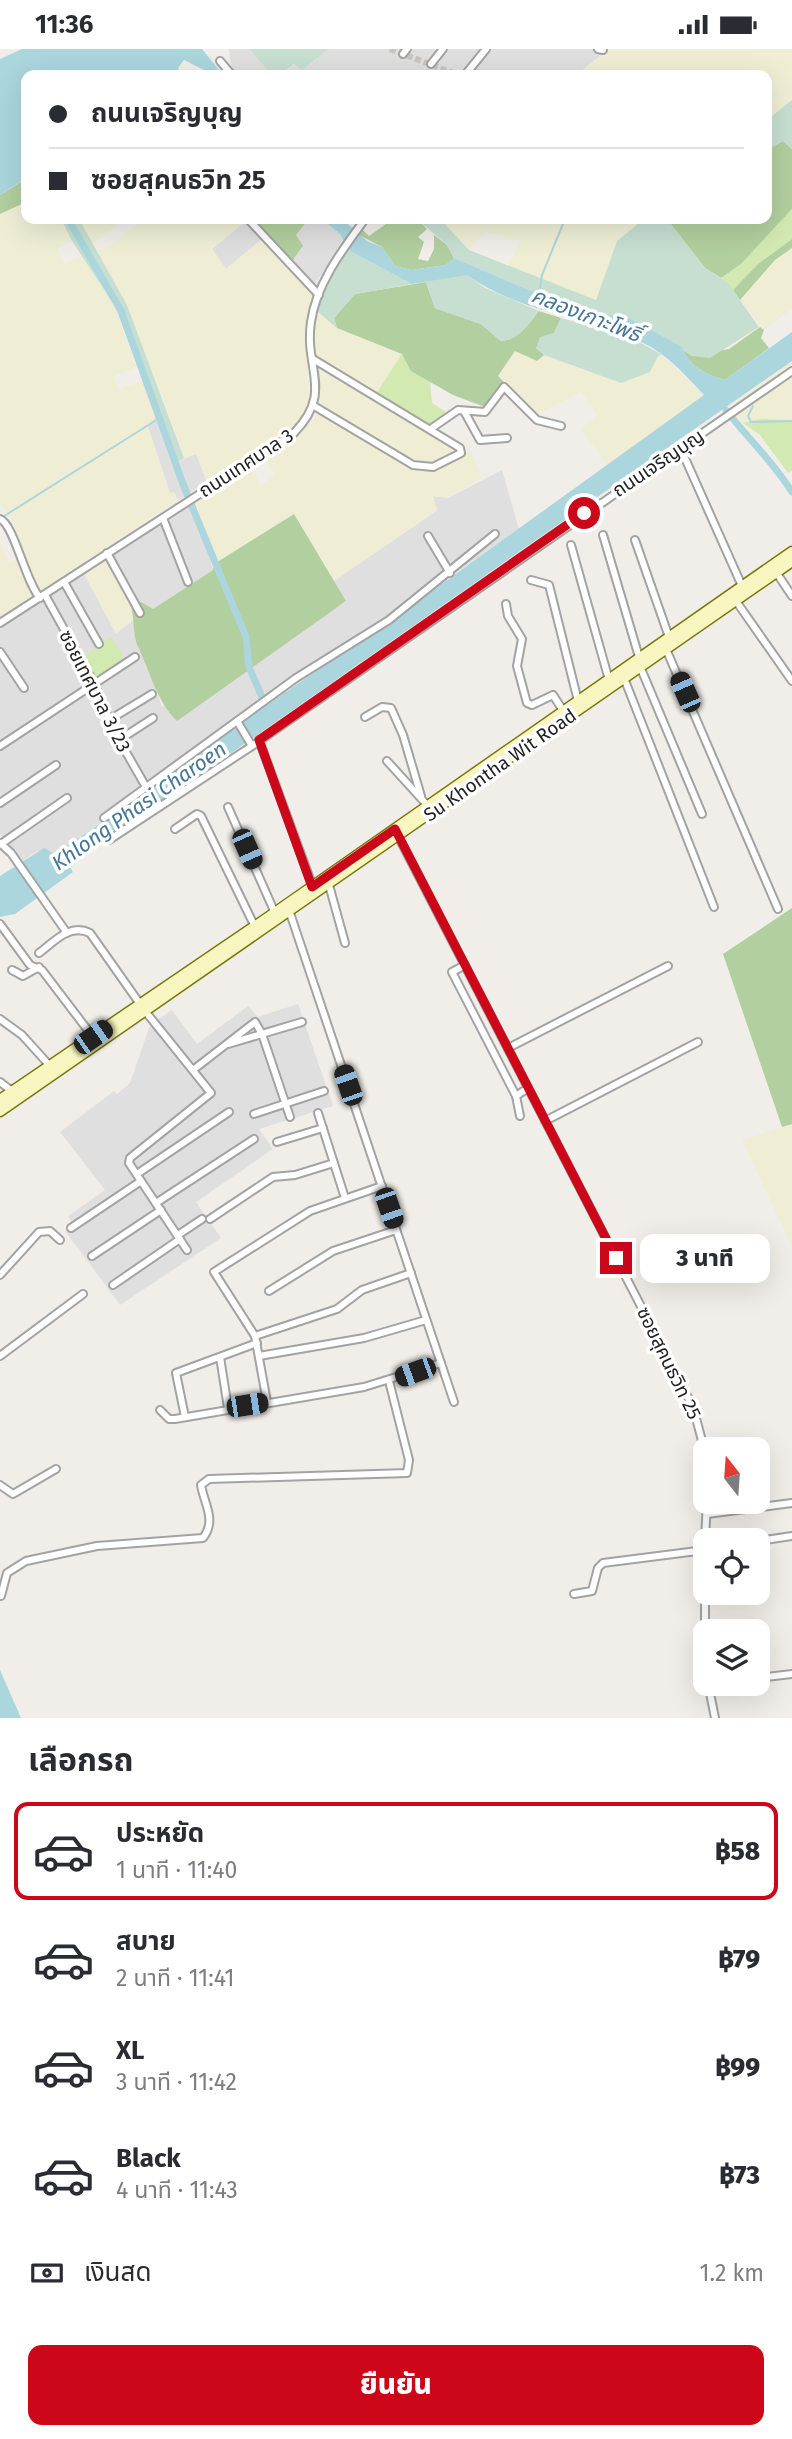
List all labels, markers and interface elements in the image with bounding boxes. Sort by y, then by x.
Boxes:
text: 11:36 [35,9,94,40]
text: ถนนเจริญบุญ [91,98,243,129]
text: ซอยสุคนธวิท 25 [91,165,266,196]
water label: คลองเกาะโพธิ์ [528,282,649,350]
street label: ถนนเทศบาล 3 [194,424,298,502]
street label: ถนนเจริญบุญ [608,424,708,502]
route start [568,497,600,529]
street label: ซอยเทศบาล 3/23 [54,626,136,756]
car [667,669,704,715]
street label: Su Khontha Wit Road [419,704,581,826]
water label: Khlong Phasi Charoen [47,736,231,876]
car [229,826,266,872]
car [70,1016,117,1058]
car [332,1062,365,1108]
car [373,1185,406,1231]
callout: 3 นาที [640,1233,770,1283]
route end [600,1242,632,1274]
text: 3 นาที [676,1244,734,1272]
street label: ซอยสุคนธวิท 25 [632,1303,706,1423]
car [392,1355,439,1389]
car [225,1391,270,1419]
north arrow [693,1437,770,1514]
map controls [693,1437,770,1696]
button: locate [693,1528,770,1605]
button: layers [693,1619,770,1696]
text: เลือกรถ [28,1741,133,1779]
text: ประหยัด [116,1818,204,1849]
icon: car [32,1820,95,1883]
text: ฿58 [715,1836,760,1867]
text: 1 นาที · 11:40 [116,1856,237,1884]
text: สบาย [116,1926,176,1957]
icon: car [32,1928,95,1991]
text: ฿79 [718,1944,760,1975]
text: 2 นาที · 11:41 [116,1964,235,1992]
text: XL [116,2035,144,2066]
icon: car [32,2036,95,2099]
text: ฿99 [715,2052,760,2083]
text: 3 นาที · 11:42 [116,2068,237,2096]
text: Black [116,2143,181,2174]
icon: car [32,2144,95,2207]
text: ฿73 [719,2160,760,2191]
text: 4 นาที · 11:43 [116,2176,238,2204]
icon: cash [28,2254,66,2292]
text: เงินสด [84,2257,151,2288]
text: 1.2 km [700,2259,764,2287]
button: ยืนยัน [28,2345,764,2425]

